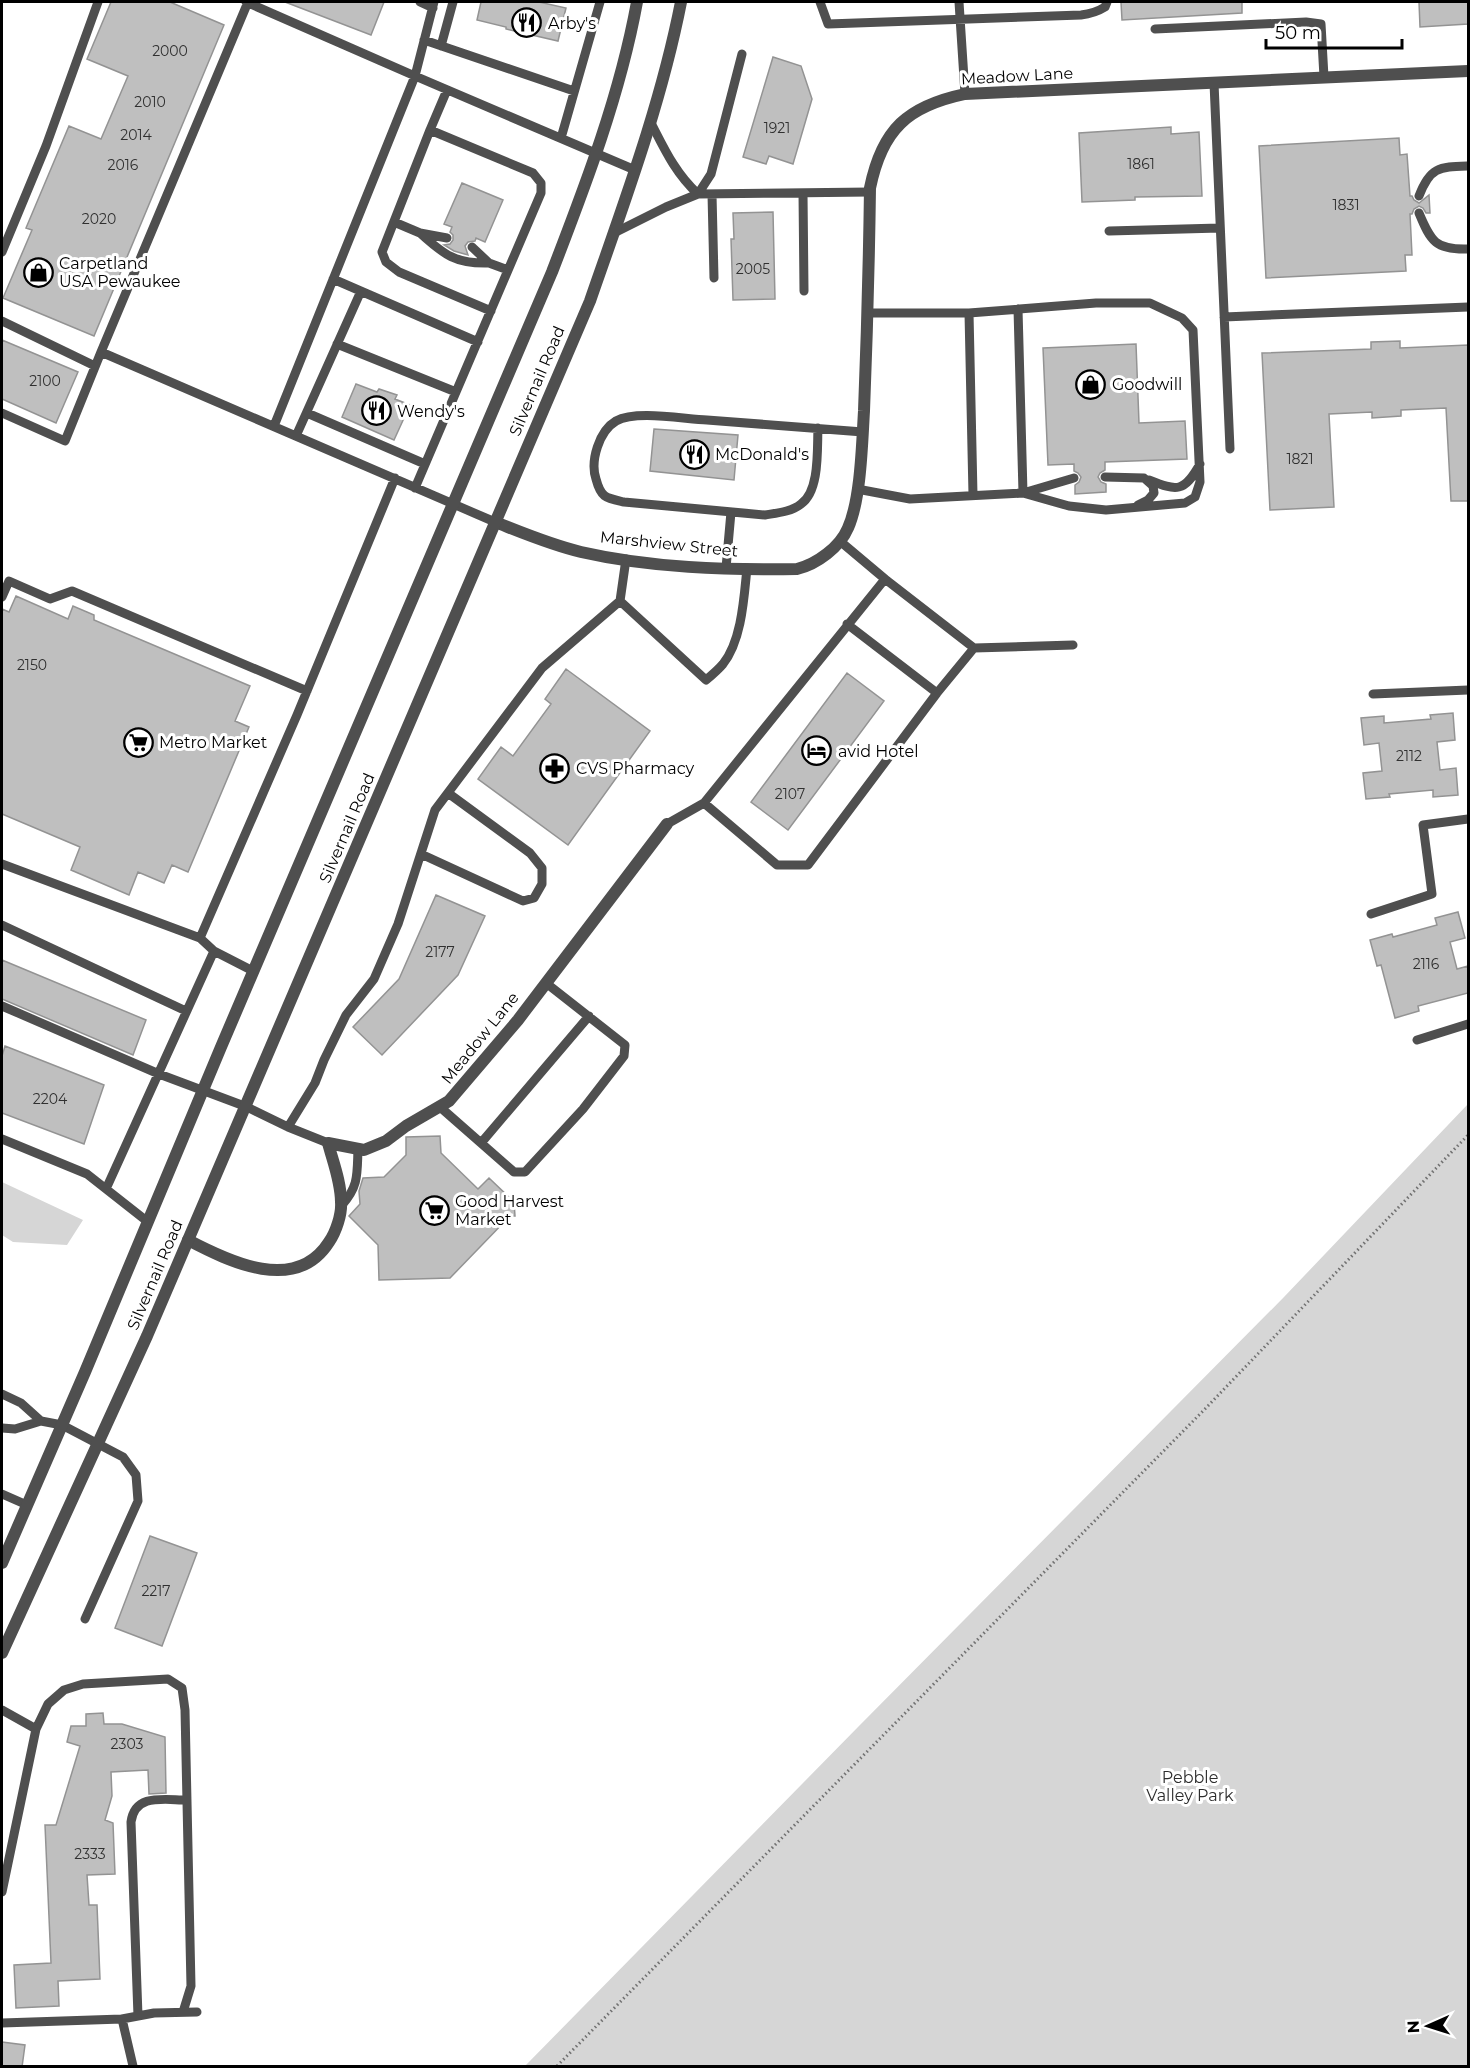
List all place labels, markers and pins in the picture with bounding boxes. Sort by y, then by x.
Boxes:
restaurant icon: Arby's [511,7,543,39]
place label: Arby's [548,14,596,33]
place label: Carpetland USA Pewaukee [59,254,180,291]
shop icon: Carpetland USA Pewaukee [22,256,54,288]
shop icon: Goodwill [1075,368,1107,400]
place label: Goodwill [1112,375,1182,394]
restaurant icon: Wendy's [360,395,392,427]
place label: Wendy's [397,402,465,421]
restaurant icon: McDonald's [678,438,710,470]
place label: McDonald's [715,445,809,464]
supermarket icon: Metro Market [122,726,154,758]
place label: Metro Market [159,733,268,752]
hotel icon: avid Hotel [801,735,833,767]
place label: avid Hotel [838,742,919,761]
pharmacy icon: CVS Pharmacy [539,752,571,784]
place label: CVS Pharmacy [576,759,695,778]
place label: Good Harvest Market [455,1192,564,1229]
supermarket icon: Good Harvest Market [418,1194,450,1226]

